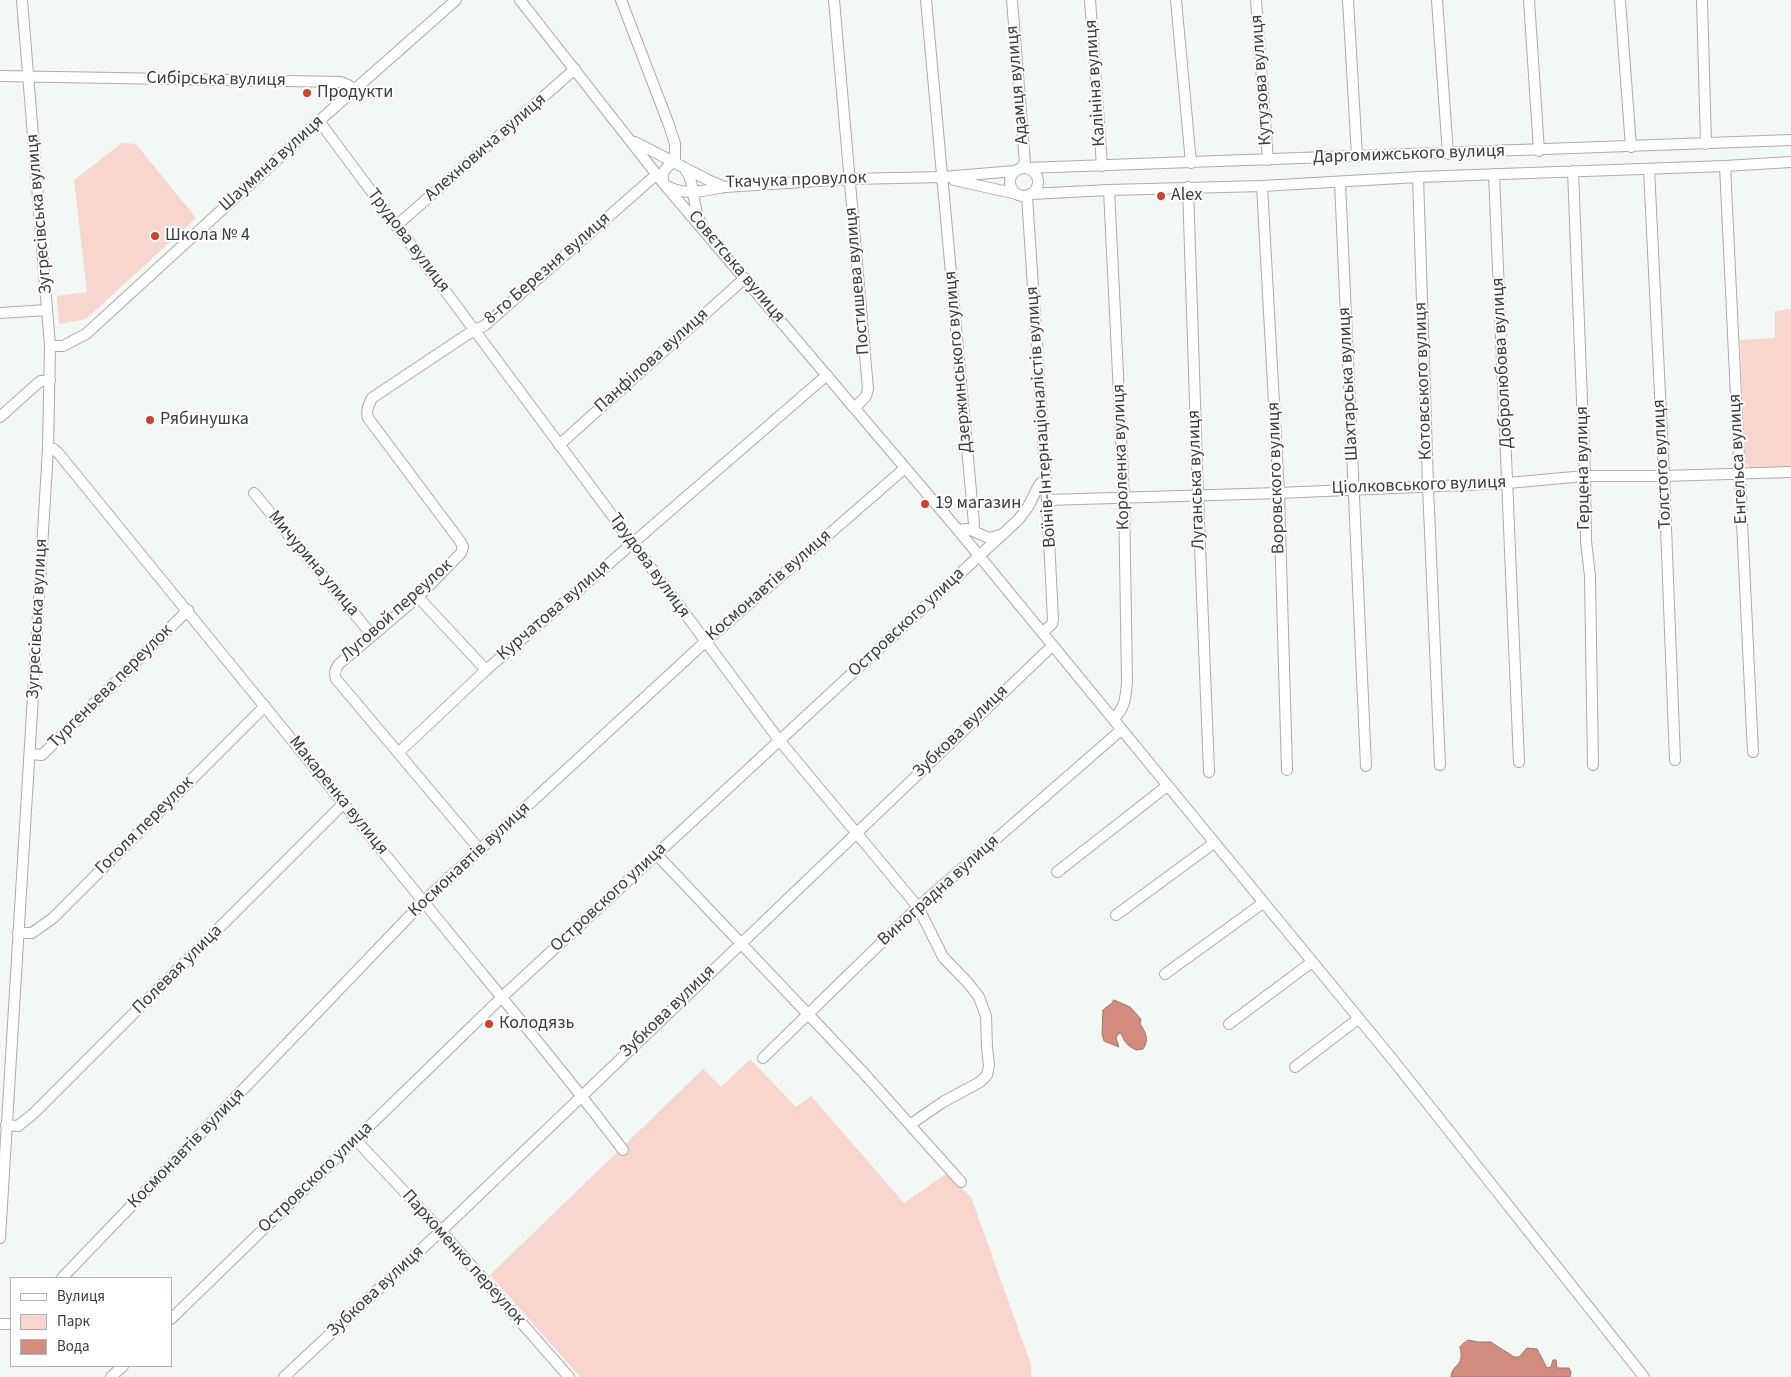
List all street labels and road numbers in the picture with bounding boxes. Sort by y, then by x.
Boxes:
street label: Кутузова вулиця [1247,14,1277,146]
street label: Калініна вулиця [1081,19,1111,147]
street label: Адамця вулиця [1002,24,1034,146]
street label: Сибірська вулиця [146,68,286,92]
street label: Алехновича вулиця [421,89,551,207]
street label: Шаумяна вулиця [215,111,329,217]
street label: Зугресівська вулиця [22,133,58,295]
street label: Даргомижського вулиця [1312,141,1506,169]
street label: Ткачука провулок [725,168,867,194]
street label: Трудова вулиця [362,185,454,297]
street label: Совєтська вулиця [683,206,789,328]
street label: Постишева вулиця [841,206,875,356]
street label: 8-го Березня вулиця [480,208,616,330]
street label: Дзержинського вулиця [940,270,978,454]
street label: Добролюбова вулиця [1488,277,1518,449]
street label: Воїнів-Інтернаціоналістів вулиця [1022,285,1062,549]
street label: Котовського вулиця [1410,301,1438,461]
street label: Панфілова вулиця [591,304,713,418]
street label: Шахтарська вулиця [1334,306,1364,462]
street label: Короленка вулиця [1109,384,1135,530]
street label: Енгельса вулиця [1725,393,1753,525]
street label: Толстого вулиця [1649,399,1677,529]
street label: Воровского вулиця [1264,402,1290,554]
street label: Герцена вулиця [1572,406,1596,530]
street label: Луганська вулиця [1184,409,1210,551]
street label: Ціолковського вулиця [1331,472,1507,500]
street label: Мичурина улица [263,507,363,621]
street label: Трудова вулиця [604,509,694,623]
street label: Космонавтів вулиця [702,526,836,646]
street label: Зугресівська вулиця [23,538,53,700]
street label: Луговой переулок [337,555,457,667]
street label: Курчатова вулиця [493,556,615,666]
street label: Островского улица [844,564,970,682]
street label: Тургеньева переулок [44,620,178,754]
street label: Зубкова вулиця [909,681,1013,783]
street label: Макаренка вулиця [283,732,393,860]
street label: Гоголя переулок [91,772,199,880]
street label: Космонавтів вулиця [404,798,536,922]
street label: Виноградна вулиця [874,831,1004,951]
street label: Островского улица [546,839,672,957]
street label: Полевая улица [129,921,227,1019]
street label: Зубкова вулиця [616,961,720,1063]
street label: Космонавтів вулиця [124,1084,250,1214]
street label: Островского улица [254,1118,378,1238]
street label: Пархоменко переулок [397,1186,529,1330]
street label: Зубкова вулиця [323,1242,429,1342]

